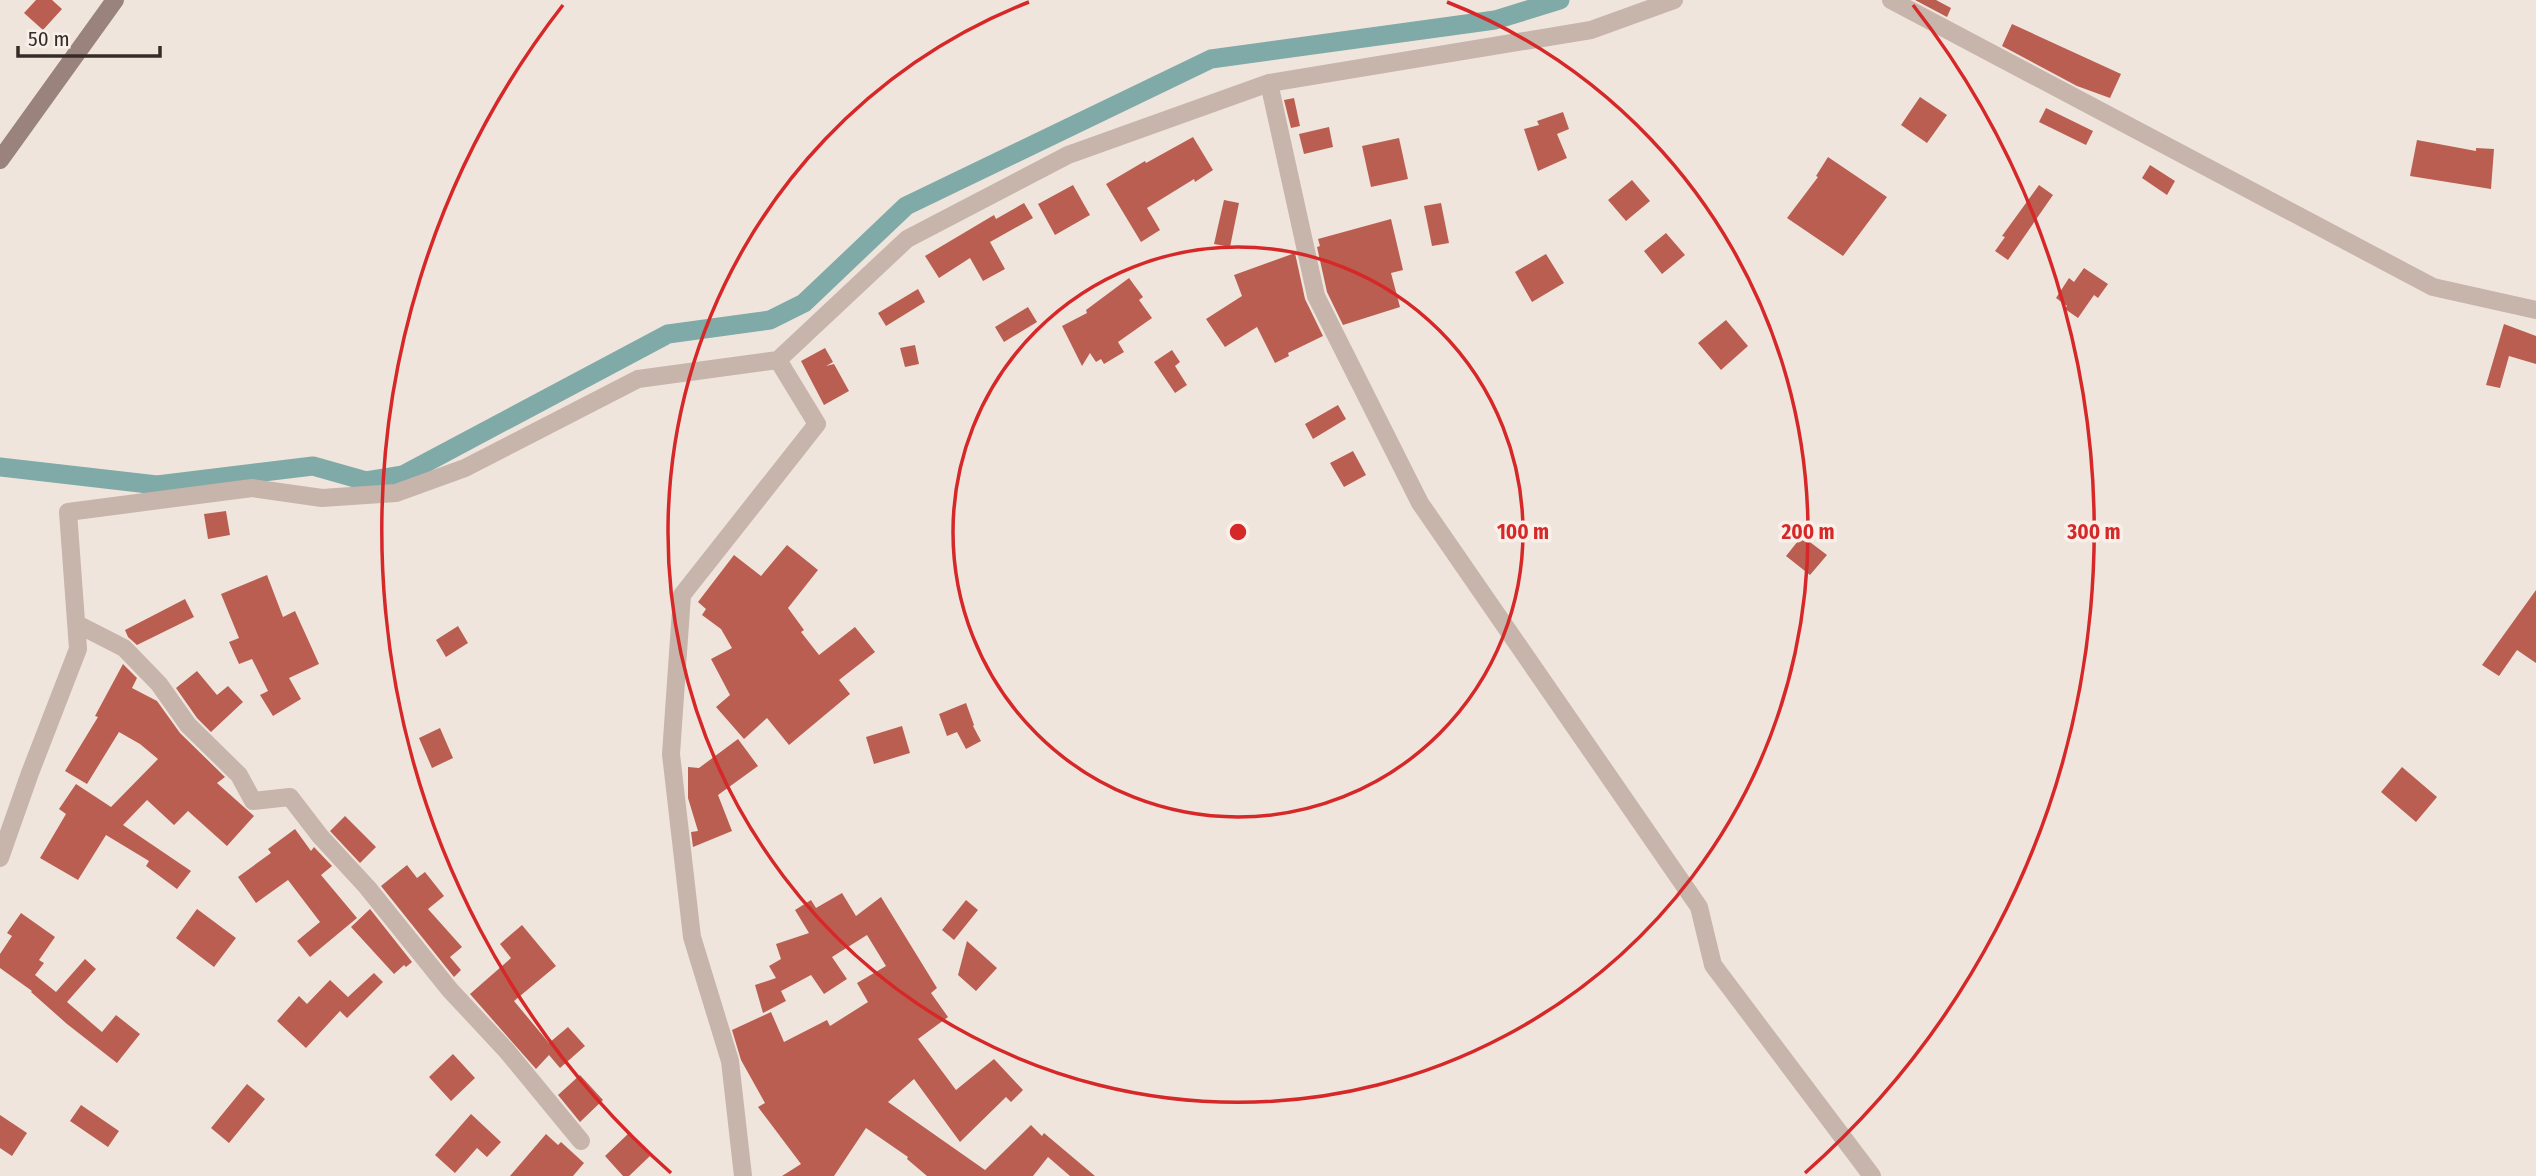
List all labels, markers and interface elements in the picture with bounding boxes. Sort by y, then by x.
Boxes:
scale bar [18,14,159,58]
text: 50 m [28,26,70,52]
text: 100 m [1497,519,1549,545]
text: 200 m [1780,519,1835,545]
text: 300 m [2066,519,2121,545]
centre of rings [1226,520,1250,544]

